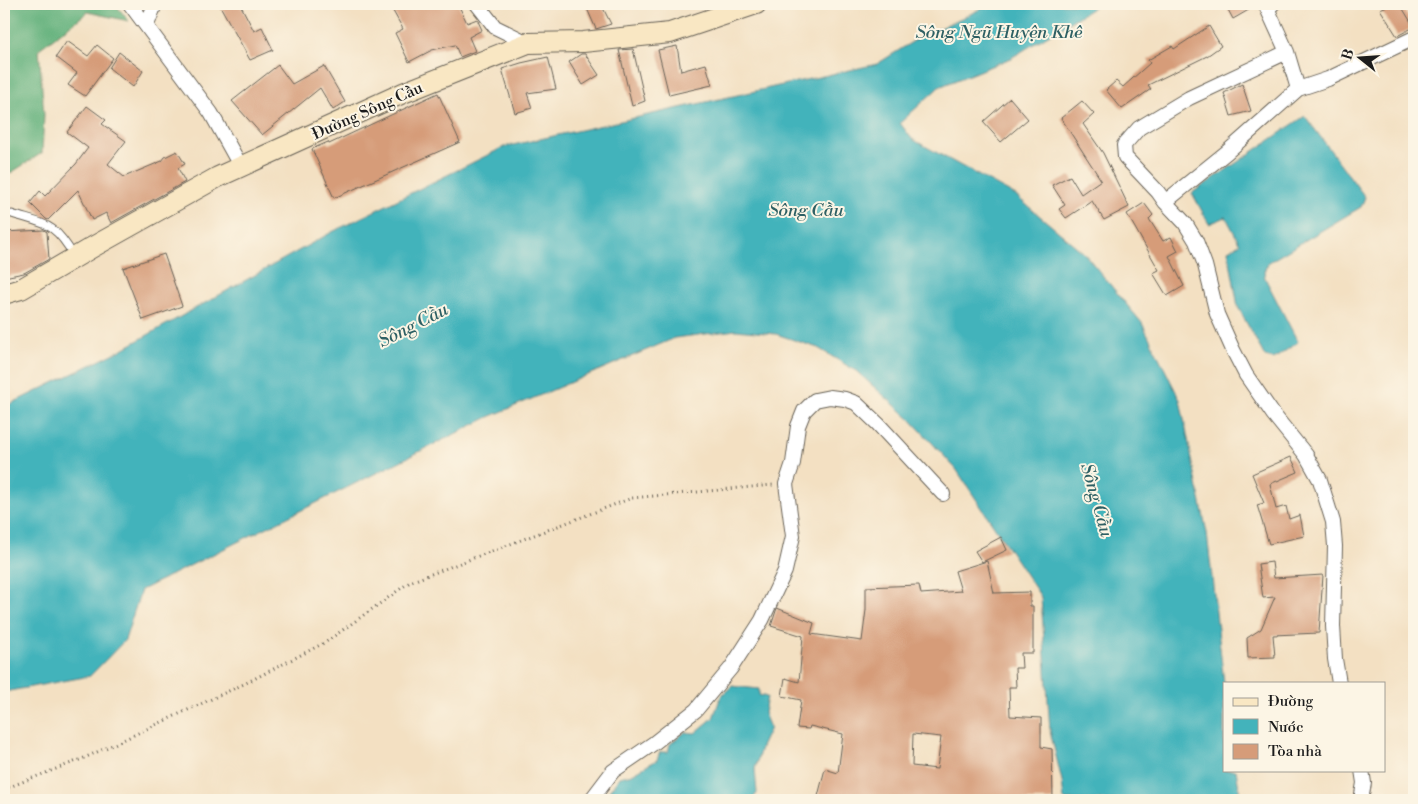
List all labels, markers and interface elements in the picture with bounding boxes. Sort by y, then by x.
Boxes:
water label: Sông Ngũ Huyện Khê [915,21,1083,44]
north arrow [1336,32,1386,82]
text: B [1338,47,1359,62]
street label: Đường Sông Cầu [309,78,426,144]
water label: Sông Cầu [768,199,845,222]
water label: Sông Cầu [374,298,453,353]
water label: Sông Cầu [1075,461,1118,540]
legend [1223,682,1386,772]
text: Đường [1268,692,1314,711]
text: Nước [1268,718,1304,737]
text: Tòa nhà [1268,742,1322,761]

